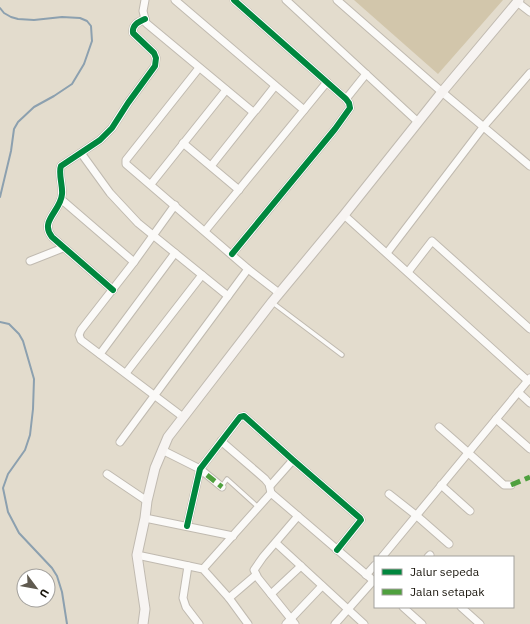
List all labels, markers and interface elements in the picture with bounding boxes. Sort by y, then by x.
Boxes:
legend [374,556,514,608]
text: Jalur sepeda [410,564,480,579]
north arrow [16,568,56,608]
text: Jalan setapak [410,584,485,599]
text: U [37,586,52,600]

